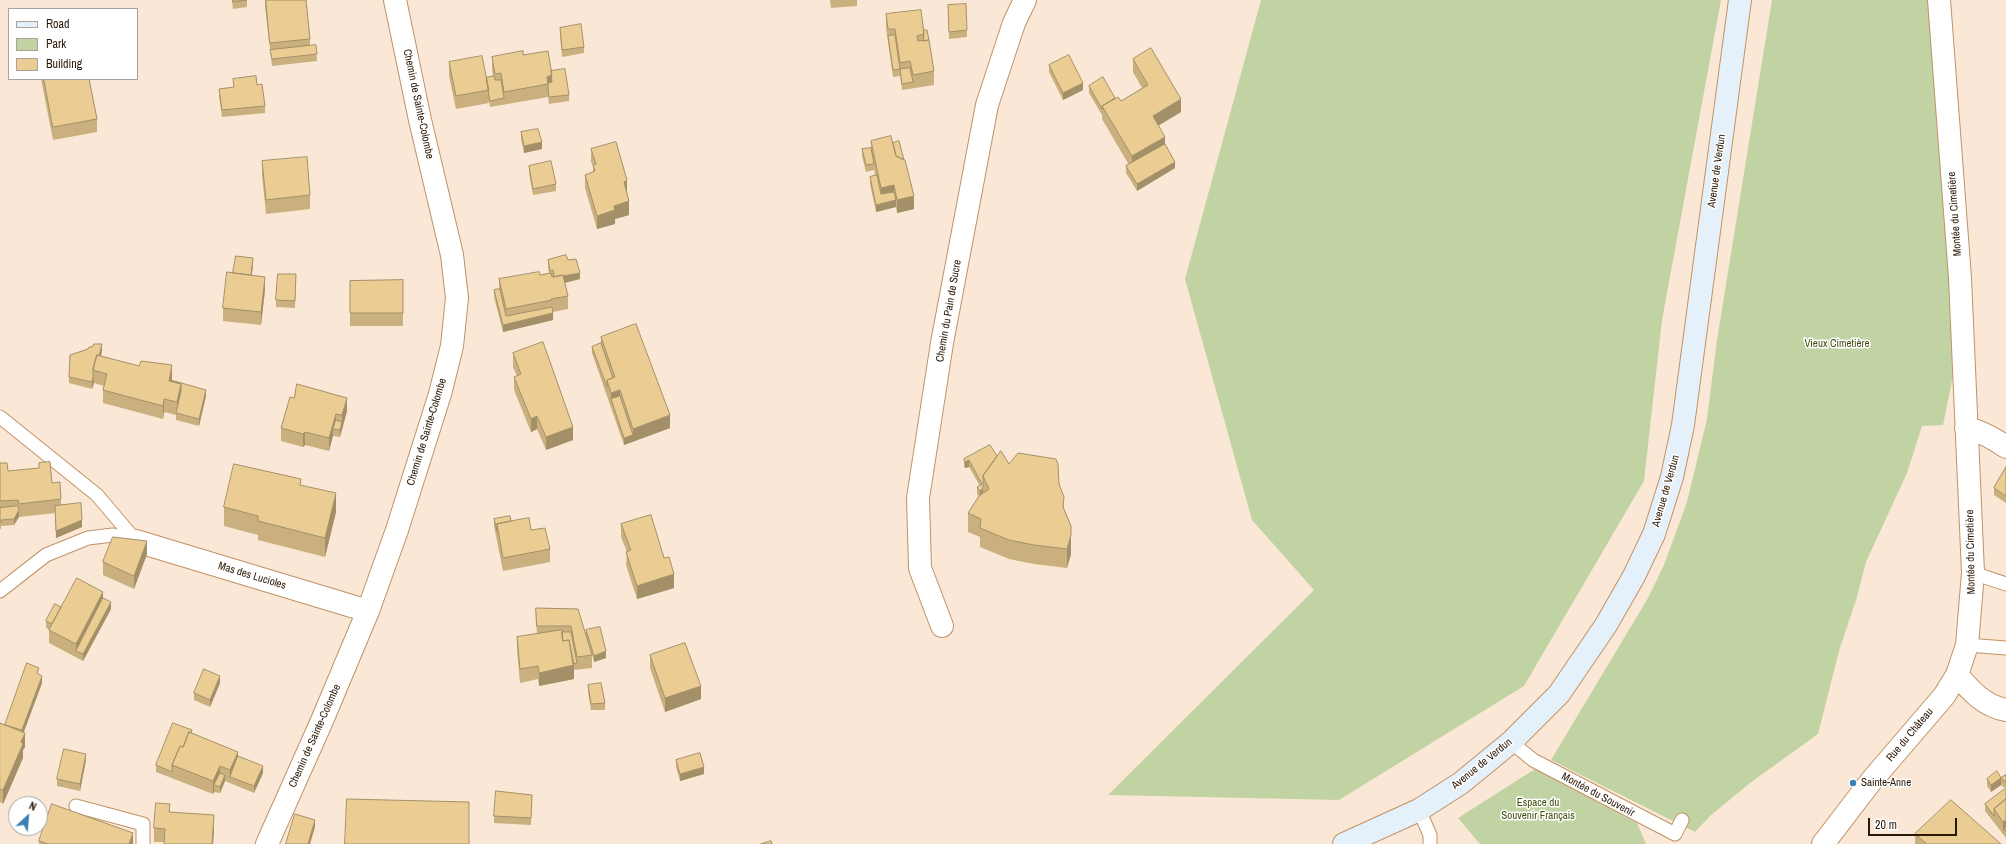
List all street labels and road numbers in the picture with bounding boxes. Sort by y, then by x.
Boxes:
street label: Chemin de Sainte-Colombe [400,48,436,160]
street label: Avenue de Verdun [1705,133,1729,209]
street label: Montée du Cimetière [1945,171,1965,257]
street label: Chemin du Pain de Sucre [933,259,965,363]
street label: Chemin de Sainte-Colombe [404,377,450,487]
street label: Avenue de Verdun [1649,454,1683,528]
street label: Montée du Cimetière [1964,510,1978,594]
street label: Mas des Lucioles [217,559,287,593]
street label: Chemin de Sainte-Colombe [286,682,344,790]
street label: Rue du Château [1884,706,1936,764]
street label: Avenue de Verdun [1449,736,1515,792]
street label: Montée du Souvenir [1559,770,1637,820]

